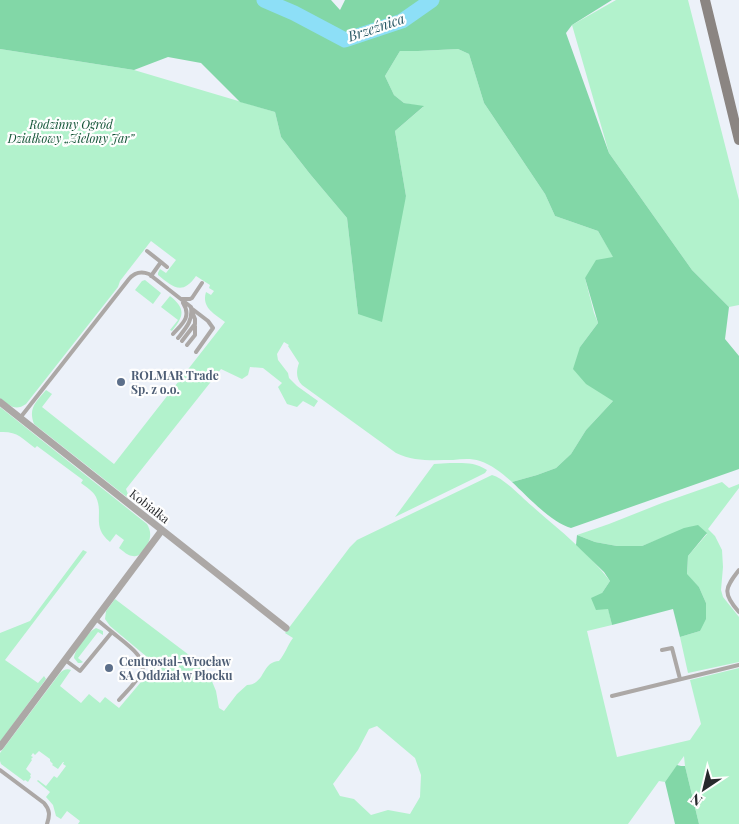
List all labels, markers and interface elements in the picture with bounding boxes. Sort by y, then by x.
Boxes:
water label: Brzeźnica [344,8,407,46]
park label: Rodzinny Ogród Działkowy „Zielony Jar” [7,116,135,146]
place label: ROLMAR Trade Sp. z o.o. [131,367,219,397]
marker: ROLMAR Trade Sp. z o.o. [115,376,127,388]
street label: Kobiałka [127,485,173,527]
place label: Centrostal-Wrocław SA Oddział w Płocku [119,653,233,683]
marker: Centrostal-Wrocław SA Oddział w Płocku [103,662,115,674]
north arrow [679,764,729,814]
text: N [687,789,706,811]

